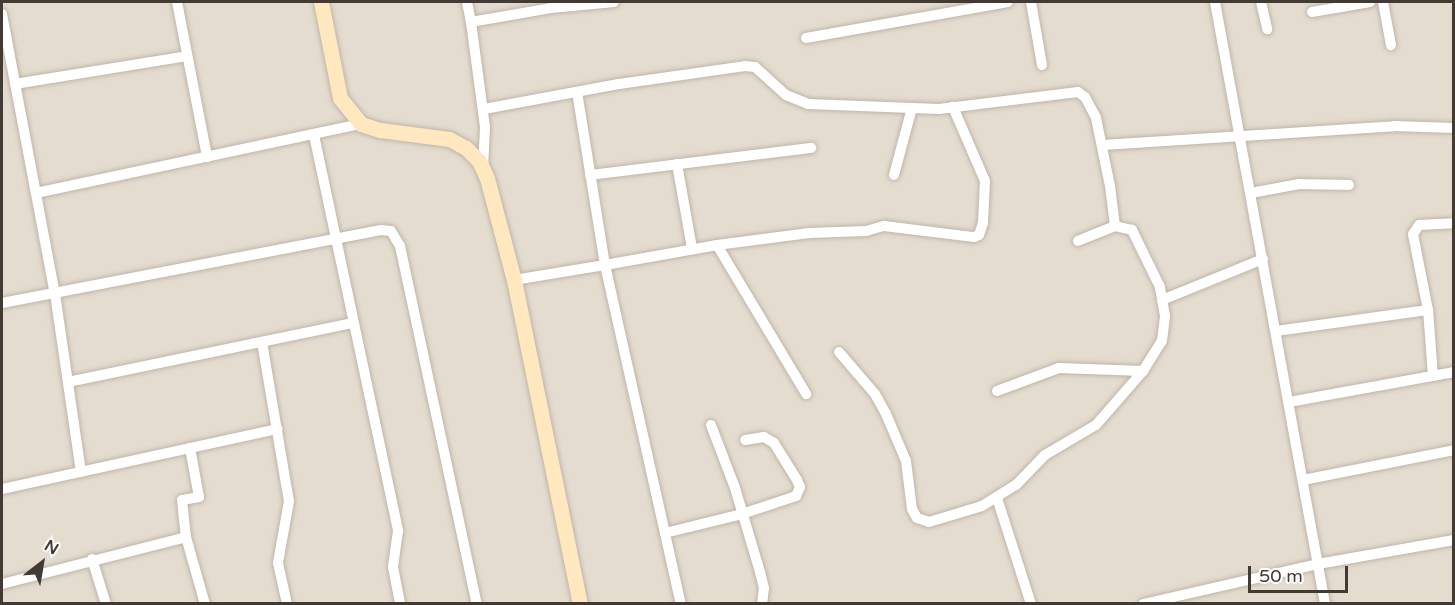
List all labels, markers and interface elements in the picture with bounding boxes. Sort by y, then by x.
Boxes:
north arrow [12,533,72,593]
text: N [41,536,62,559]
scale bar [1251,554,1352,592]
text: 50 m [1259,565,1303,587]

